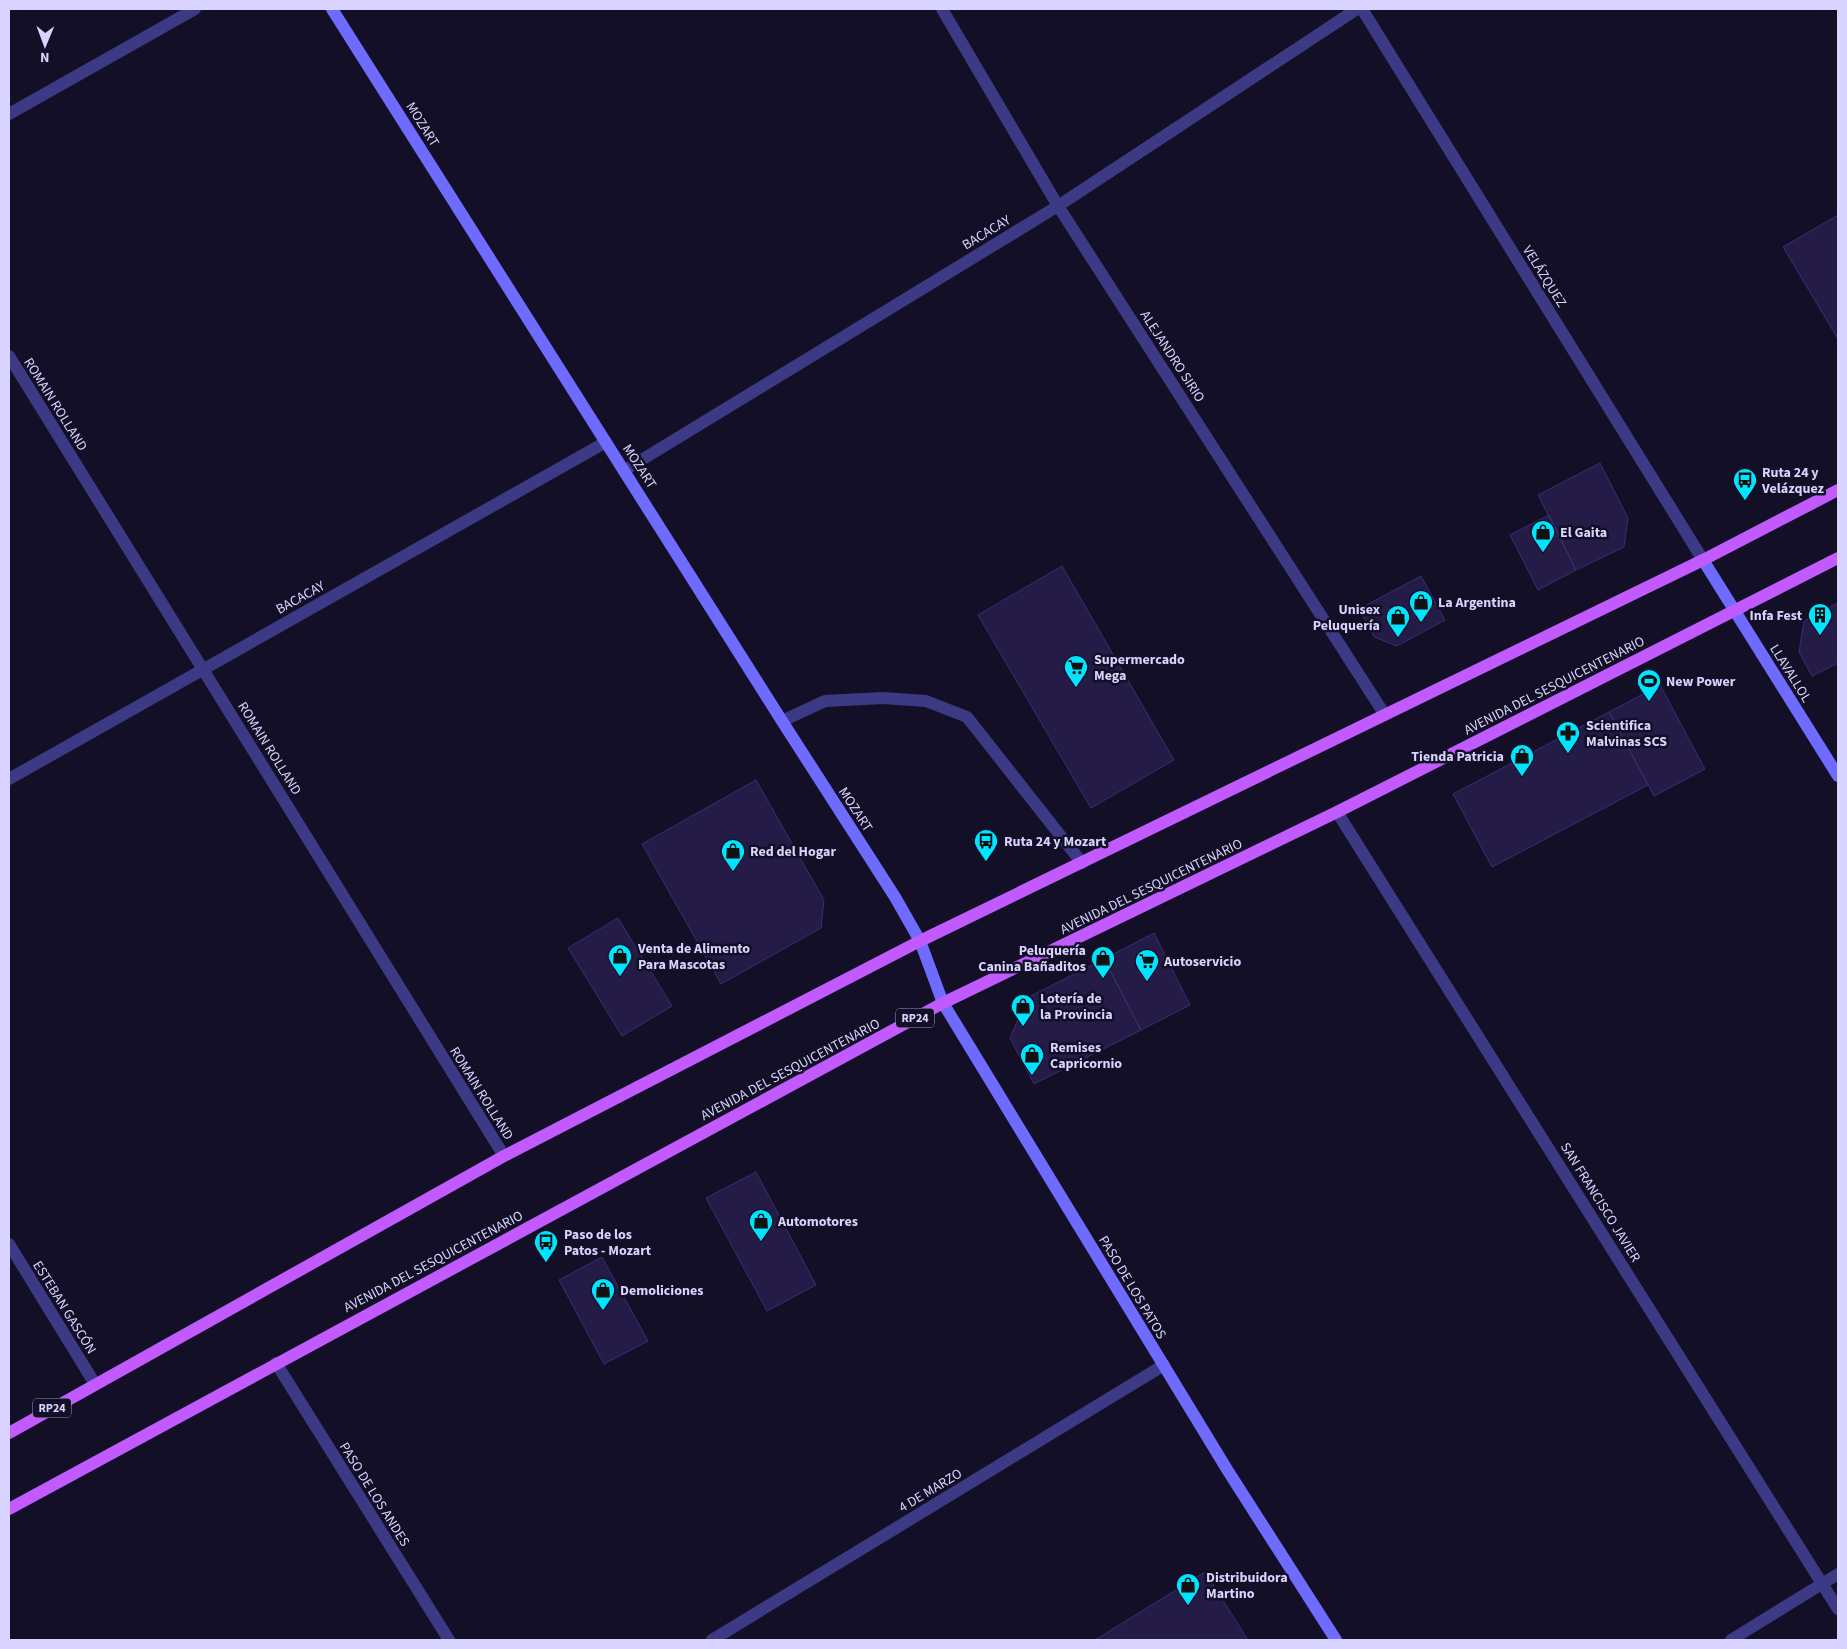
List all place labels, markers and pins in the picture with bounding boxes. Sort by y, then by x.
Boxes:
place label: Ruta 24 y Velázquez [1761,463,1825,499]
bus stop icon: Ruta 24 y Velázquez [1732,467,1758,501]
shop icon: El Gaita [1530,519,1556,553]
place label: El Gaita [1560,523,1607,543]
shop icon: La Argentina [1408,589,1434,623]
place label: La Argentina [1438,593,1516,613]
place label: Unisex Peluquería [1313,600,1380,636]
building icon: Infa Fest [1807,602,1833,636]
shop icon: Unisex Peluquería [1385,604,1411,638]
place label: Infa Fest [1749,606,1803,626]
place label: Supermercado Mega [1094,650,1185,686]
supermarket icon: Supermercado Mega [1063,654,1089,688]
sports icon: New Power [1636,668,1662,702]
place label: New Power [1666,672,1736,692]
place label: Scientifica Malvinas SCS [1586,716,1667,752]
pharmacy icon: Scientifica Malvinas SCS [1555,720,1581,754]
shop icon: Tienda Patricia [1509,743,1535,777]
place label: Tienda Patricia [1411,747,1504,767]
bus stop icon: Ruta 24 y Mozart [973,828,999,862]
place label: Ruta 24 y Mozart [1004,832,1107,852]
shop icon: Red del Hogar [720,838,746,872]
place label: Red del Hogar [750,842,836,862]
place label: Venta de Alimento Para Mascotas [637,939,750,975]
place label: Peluquería Canina Bañaditos [978,941,1086,977]
shop icon: Venta de Alimento Para Mascotas [607,943,633,977]
shop icon: Peluquería Canina Bañaditos [1090,945,1116,979]
supermarket icon: Autoservicio [1134,948,1160,982]
place label: Autoservicio [1163,952,1241,972]
place label: Lotería de la Provincia [1040,989,1113,1025]
shop icon: Lotería de la Provincia [1010,993,1036,1027]
place label: Remises Capricornio [1050,1038,1122,1074]
shop icon: Remises Capricornio [1019,1042,1045,1076]
shop icon: Automotores [748,1208,774,1242]
place label: Automotores [777,1212,858,1232]
place label: Paso de los Patos - Mozart [564,1225,652,1261]
bus stop icon: Paso de los Patos - Mozart [533,1229,559,1263]
shop icon: Demoliciones [590,1277,616,1311]
place label: Demoliciones [620,1281,703,1301]
place label: Distribuidora Martino [1206,1568,1288,1604]
shop icon: Distribuidora Martino [1175,1572,1201,1606]

